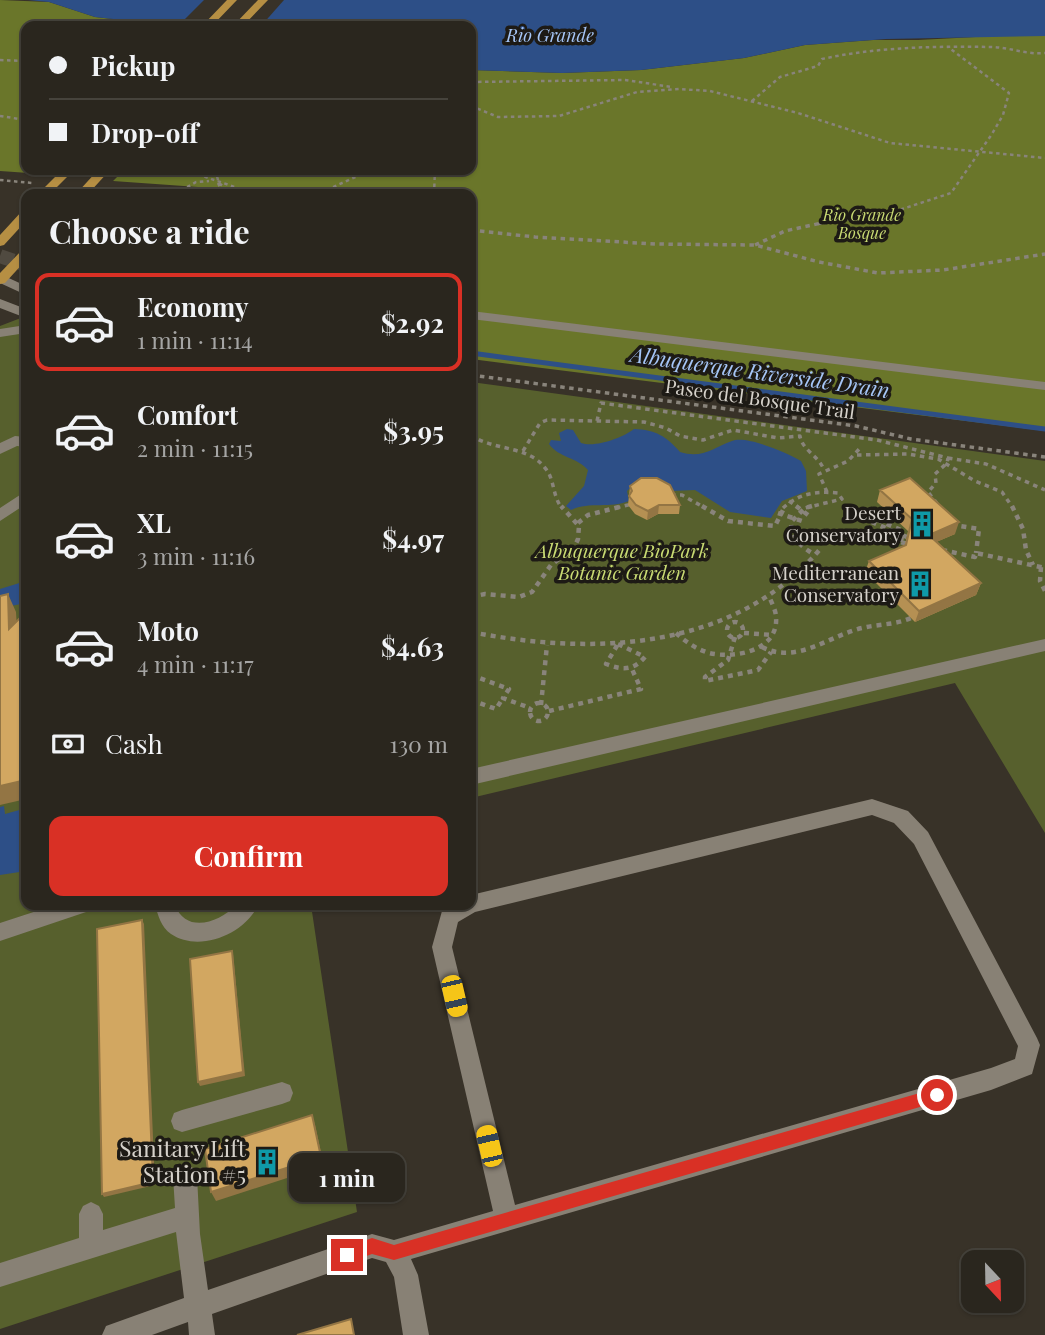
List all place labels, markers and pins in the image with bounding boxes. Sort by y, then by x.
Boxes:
place label: Desert Conservatory [786,499,901,547]
building icon: Desert Conservatory [907,509,937,539]
place label: Mediterranean Conservatory [772,559,900,607]
building icon: Mediterranean Conservatory [905,569,935,599]
place label: Sanitary Lift Station #5 [119,1132,247,1189]
building icon: Sanitary Lift Station #5 [252,1147,282,1177]

